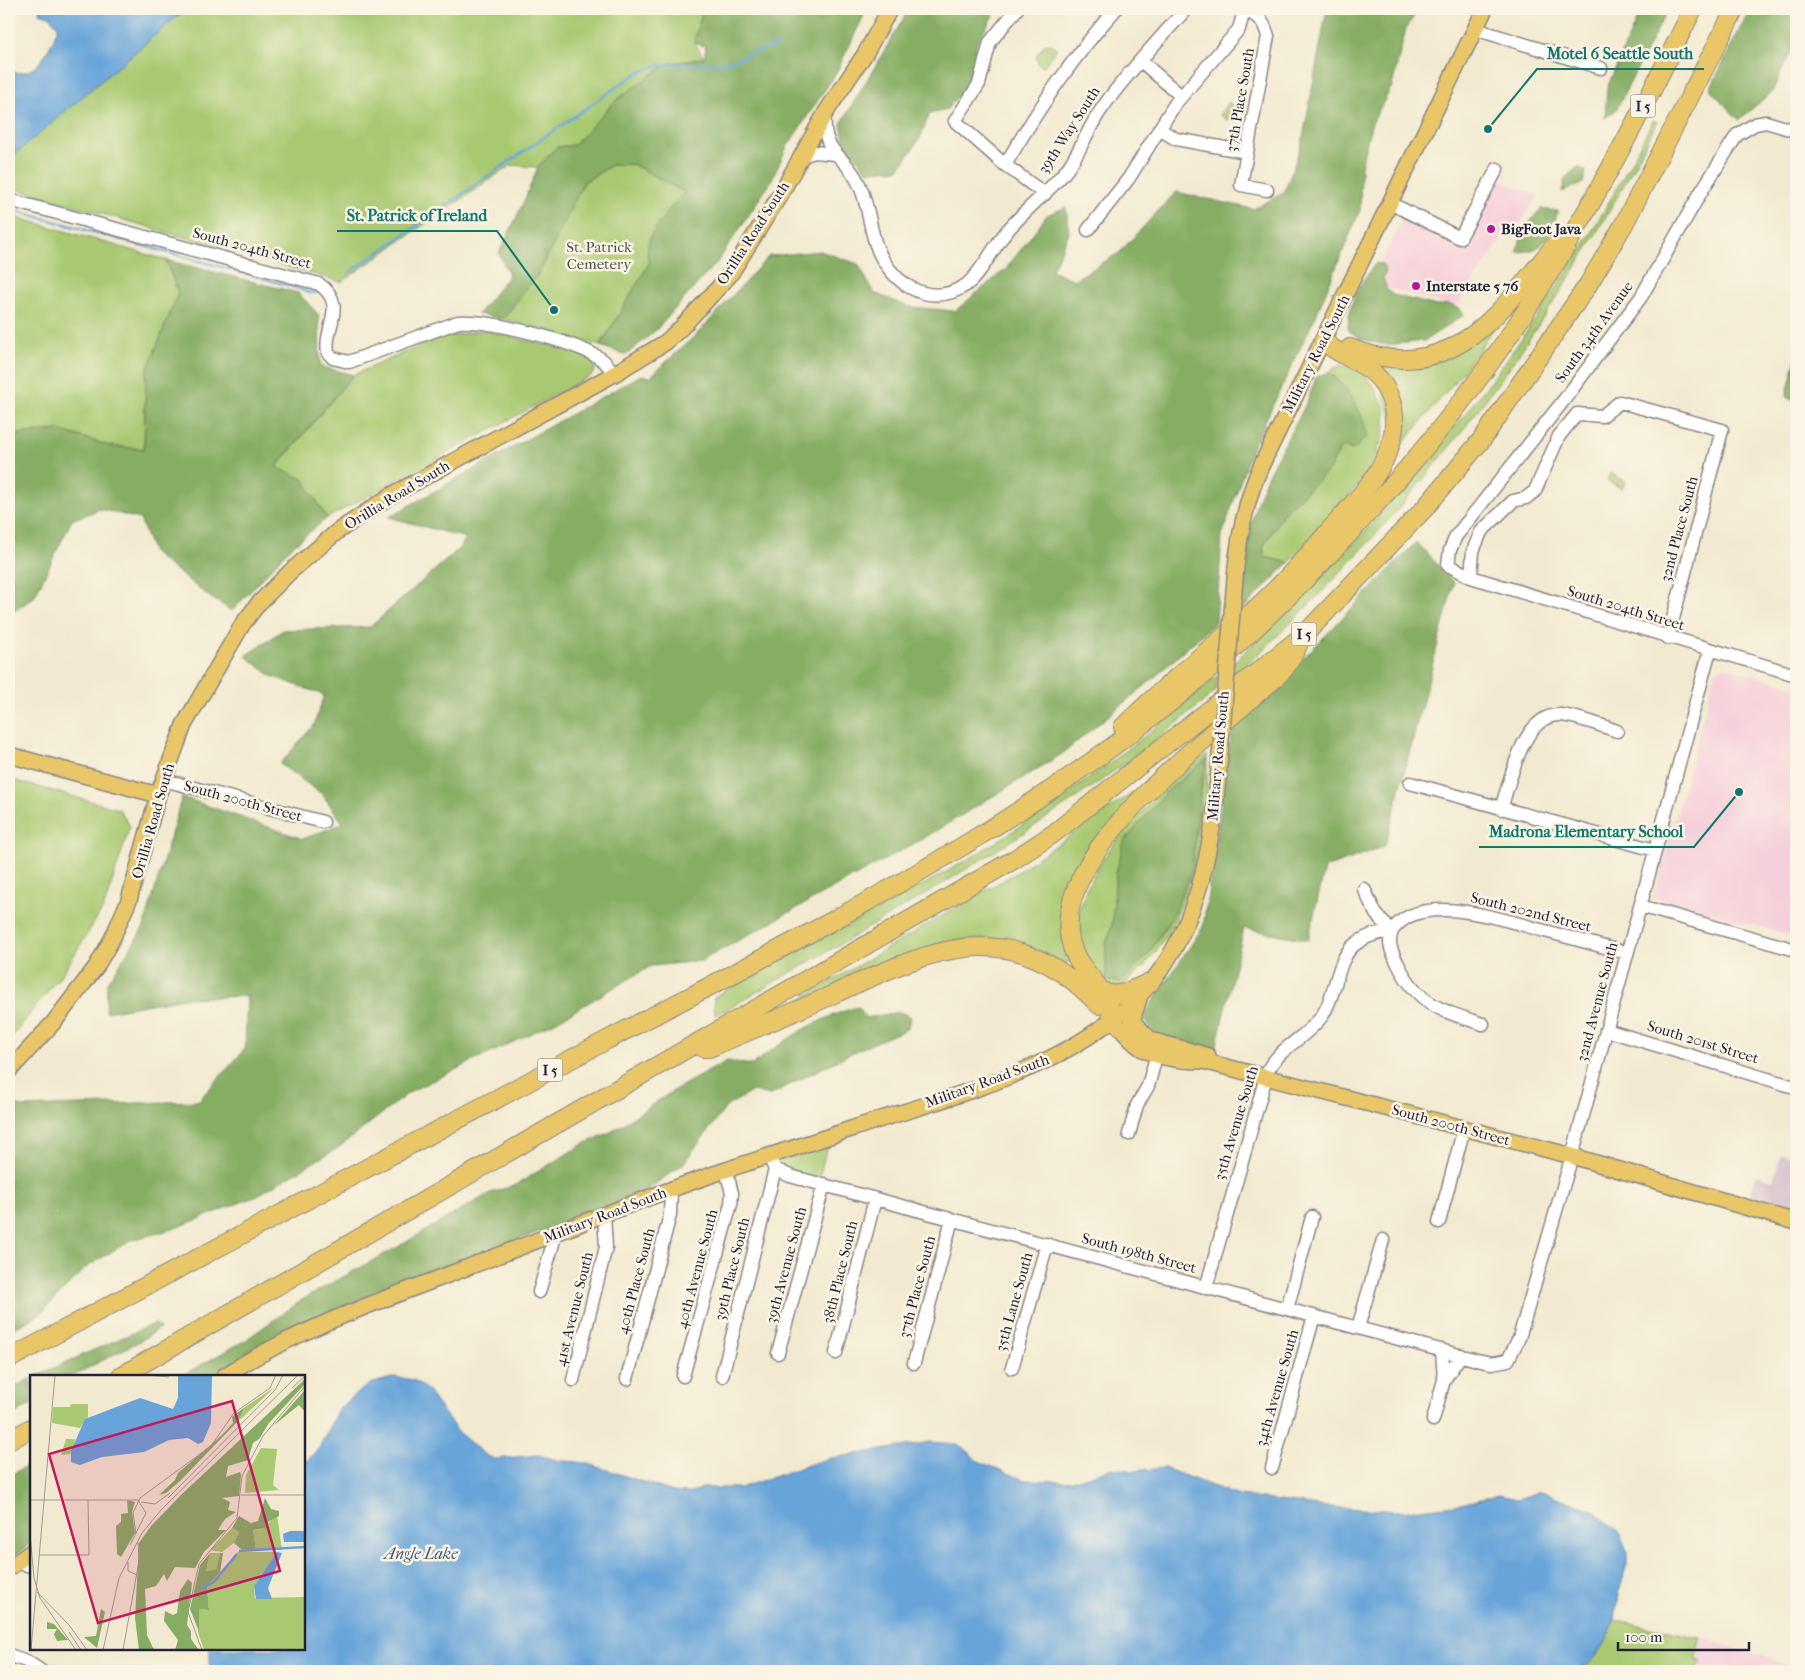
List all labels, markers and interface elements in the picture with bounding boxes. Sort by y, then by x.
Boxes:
callout: Motel 6 Seattle South [1537,38,1704,69]
text: Motel 6 Seattle South [1546,44,1694,63]
street label: 37th Place South [1222,46,1258,153]
street label: 39th Way South [1034,83,1104,177]
road number: I 5 [1630,94,1656,118]
street label: Orillia Road South [713,177,793,288]
callout: St. Patrick of Ireland [337,200,497,231]
text: St. Patrick of Ireland [347,206,489,225]
place label: BigFoot Java [1501,220,1582,238]
marker: BigFoot Java [1485,223,1497,235]
street label: South 204th Street [191,224,314,273]
park label: St. Patrick Cemetery [566,238,632,273]
place label: Interstate 5 76 [1426,277,1519,295]
street label: South 34th Avenue [1551,277,1637,386]
marker: Interstate 5 76 [1410,280,1422,292]
street label: Military Road South [1278,291,1354,416]
street label: Orillia Road South [341,456,453,534]
street label: 32nd Place South [1656,474,1702,584]
street label: South 204th Street [1565,582,1688,635]
road number: I 5 [1292,622,1316,646]
street label: Military Road South [1203,690,1233,822]
street label: Orillia Road South [128,760,178,881]
street label: South 200th Street [182,777,305,826]
callout: Madrona Elementary School [1479,816,1694,847]
text: Madrona Elementary School [1488,822,1684,842]
street label: South 202nd Street [1469,888,1594,936]
street label: 32nd Avenue South [1572,940,1622,1064]
street label: South 201st Street [1645,1016,1762,1068]
street label: Military Road South [923,1050,1052,1112]
road number: I 5 [538,1058,562,1082]
street label: 35th Avenue South [1210,1063,1262,1182]
street label: South 200th Street [1390,1101,1513,1150]
street label: Military Road South [541,1183,670,1247]
street label: 39th Avenue South [762,1204,810,1325]
street label: 40th Avenue South [672,1207,722,1331]
street label: 39th Place South [710,1215,754,1323]
street label: 38th Place South [819,1218,862,1325]
street label: 40th Place South [613,1226,659,1336]
street label: South 198th Street [1080,1229,1199,1277]
street label: 37th Place South [895,1233,939,1340]
street label: 41st Avenue South [551,1249,597,1368]
street label: 35th Lane South [991,1250,1037,1354]
street label: 34th Avenue South [1252,1327,1302,1449]
inset map [30,1375,305,1650]
water label: Angle Lake [382,1544,458,1563]
scale bar [1618,1620,1749,1652]
text: 100 m [1625,1628,1663,1646]

